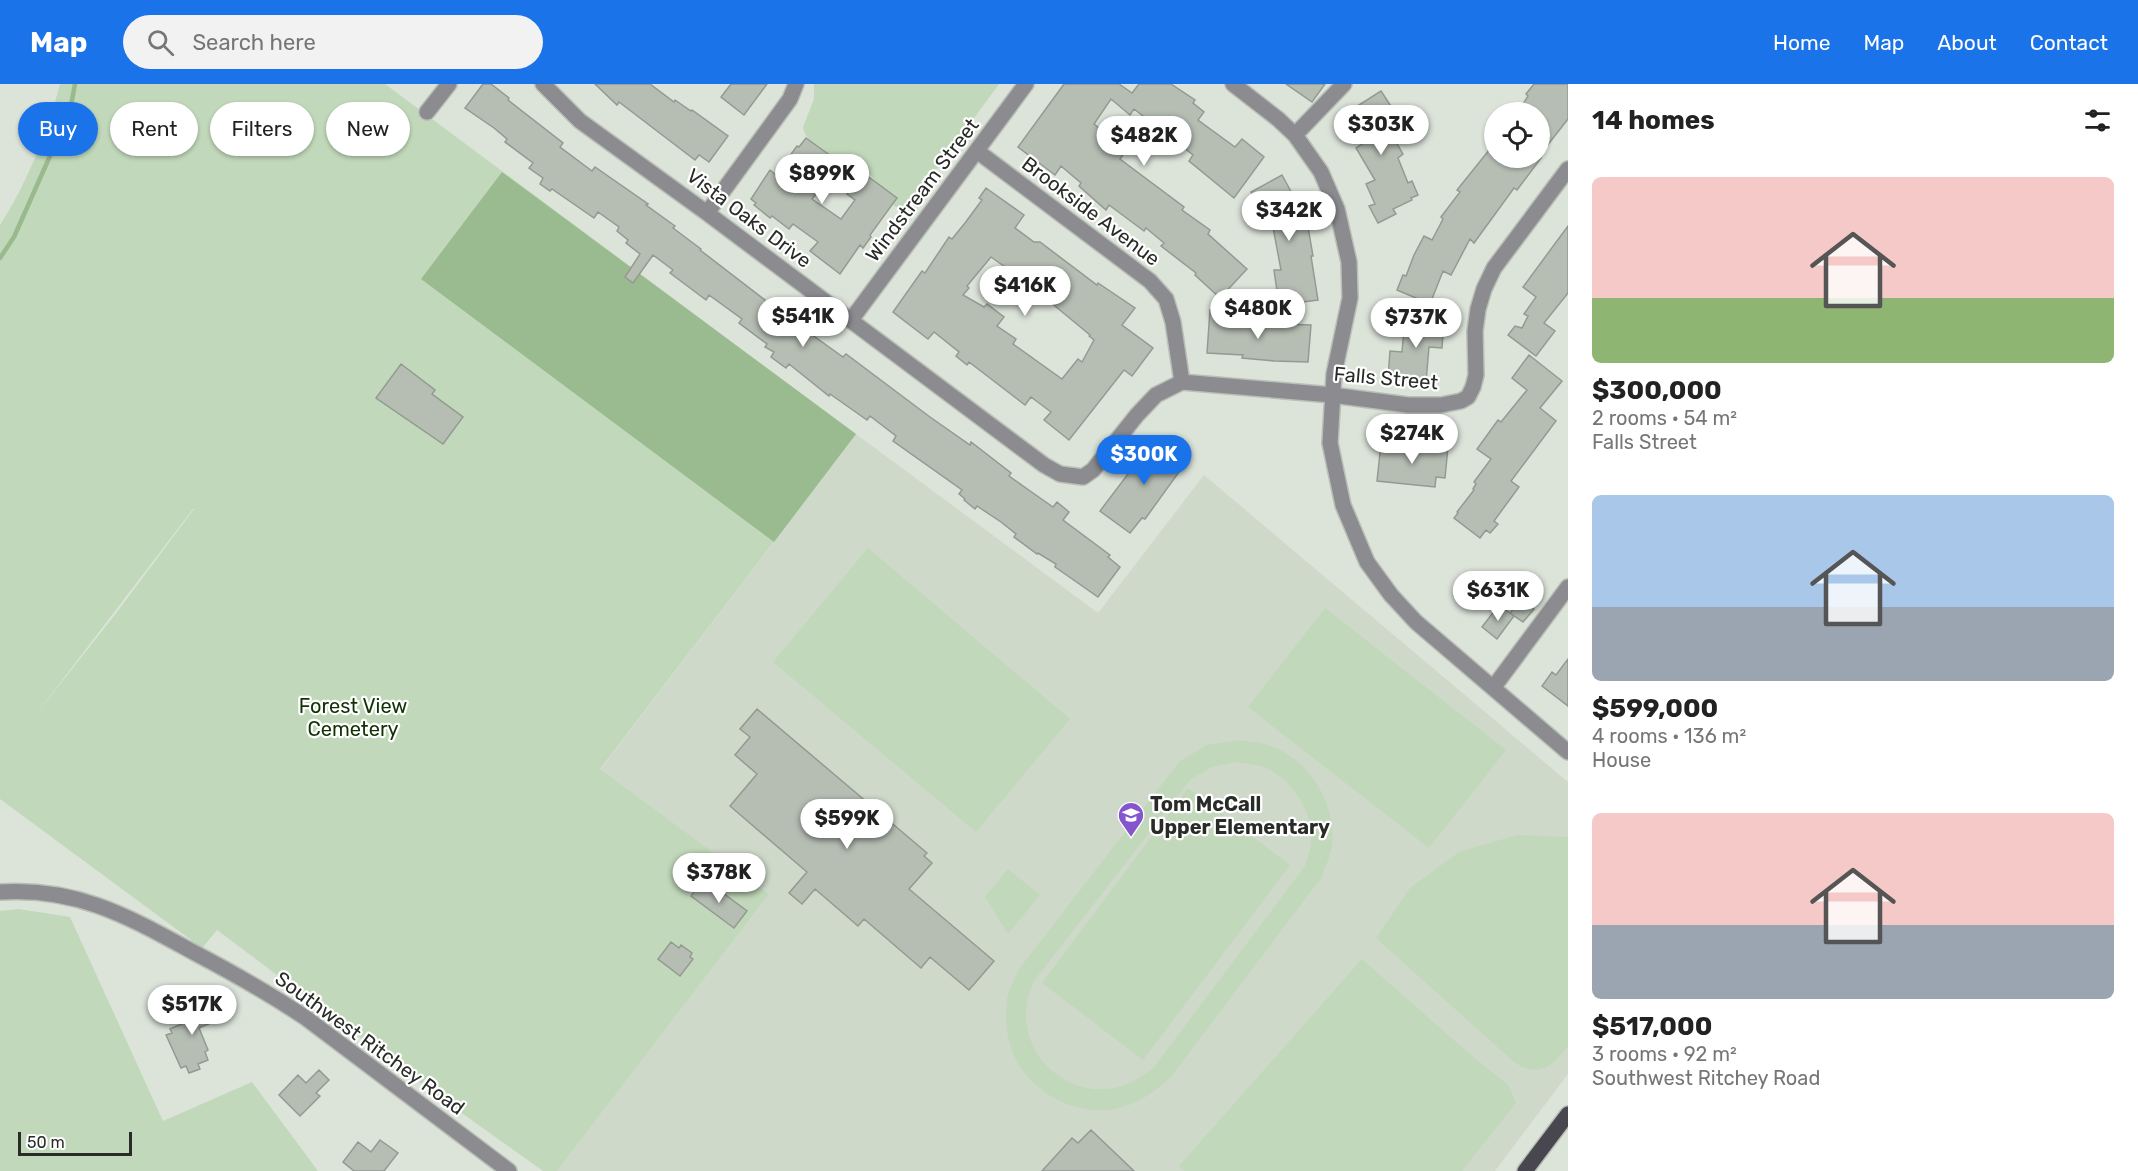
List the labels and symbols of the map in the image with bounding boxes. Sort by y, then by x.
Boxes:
pin: $303K [1339,105,1423,156]
street label: Windstream Street [860,114,984,266]
pin: $482K [1102,116,1186,167]
street label: Brookside Avenue [1017,151,1165,271]
pin: $899K [780,154,864,205]
street label: Vista Oaks Drive [682,163,816,273]
pin: $342K [1247,191,1331,242]
pin: $416K [983,266,1067,317]
pin: $480K [1216,289,1300,340]
pin: $541K [761,297,845,348]
pin: $737K [1374,298,1458,349]
street label: Falls Street [1333,361,1439,395]
pin: $274K [1370,414,1454,465]
pin: $300K [1102,435,1186,486]
pin: $631K [1456,571,1540,622]
park label: Forest View Cemetery [299,694,407,741]
place label: Tom McCall Upper Elementary [1150,792,1330,839]
pin: $599K [805,799,889,850]
school or university icon: Tom McCall Upper Elementary [1116,800,1146,838]
pin: $378K [677,853,761,904]
street label: Southwest Ritchey Road [271,966,469,1120]
pin: $517K [150,985,234,1036]
scale bar [18,1129,132,1156]

